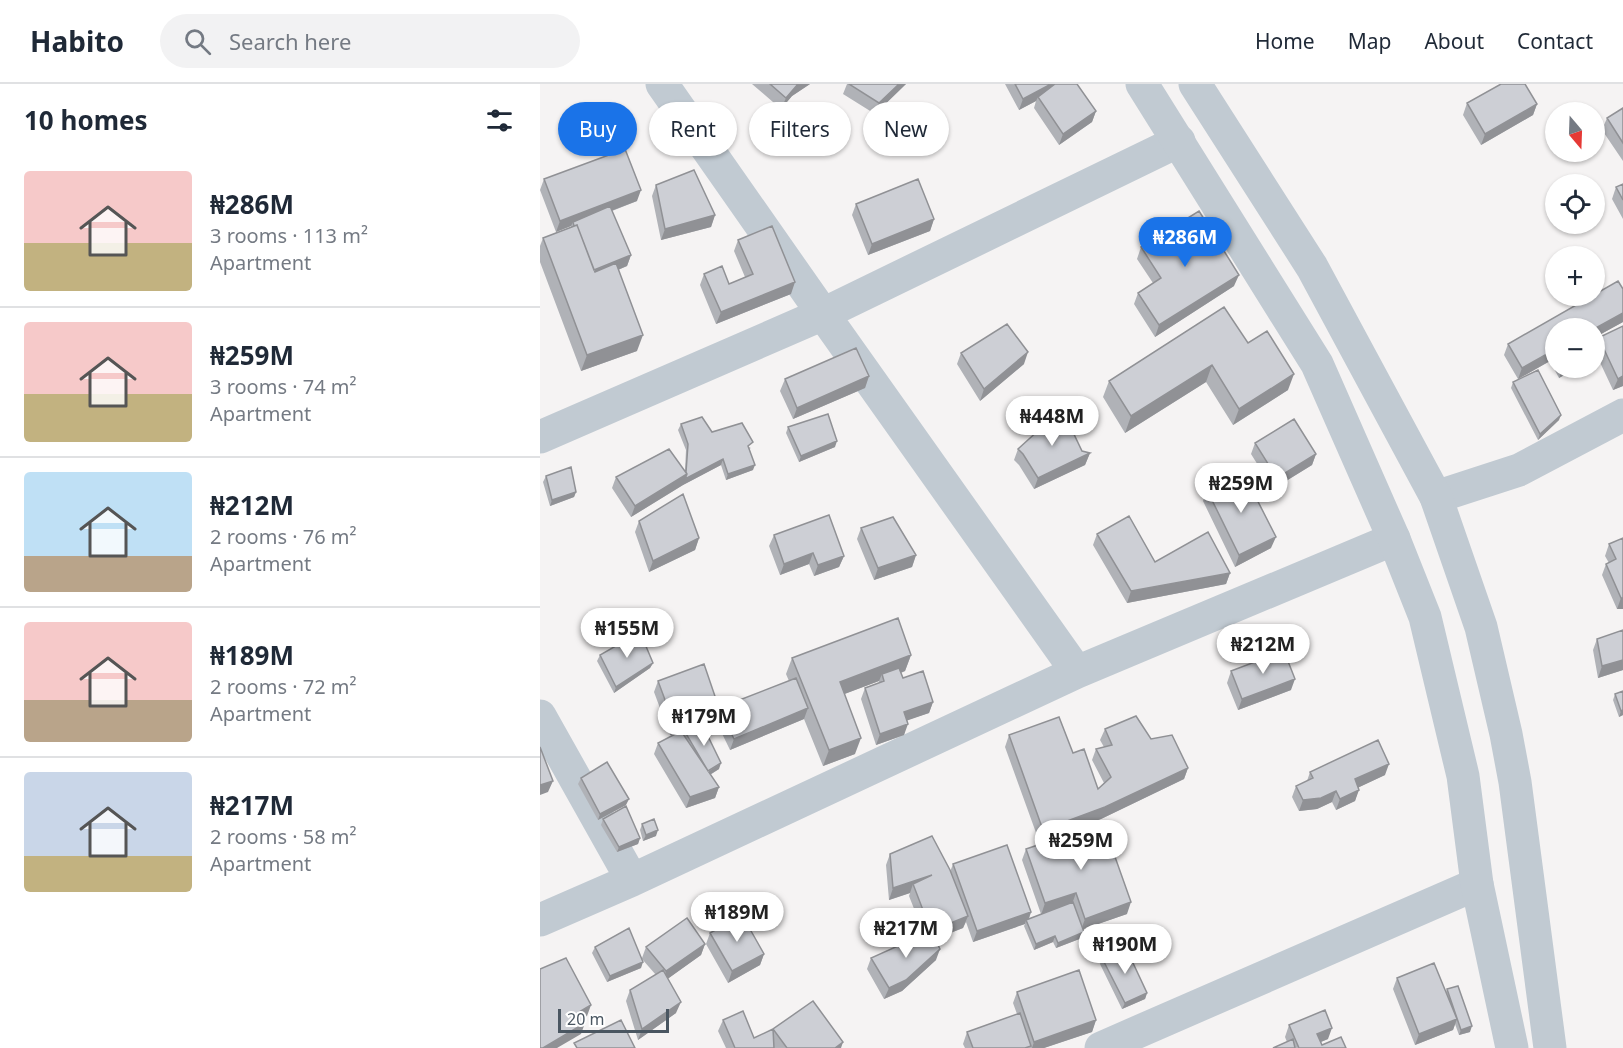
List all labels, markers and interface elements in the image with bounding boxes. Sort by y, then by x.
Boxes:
search box [160,14,580,68]
text: Habito [30,22,124,60]
icon: search [181,25,214,58]
text: Search here [229,26,351,56]
text: Home [1255,27,1315,55]
text: Map [1348,27,1391,55]
text: About [1424,27,1484,55]
text: Contact [1517,27,1593,55]
text: 10 homes [24,102,148,138]
chip: Buy [558,102,637,156]
chip: Rent [649,102,737,156]
chip: Filters [749,102,851,156]
chip: New [863,102,949,156]
north arrow [1545,102,1605,162]
map controls [1545,102,1605,378]
icon: filters [483,104,516,137]
button: locate [1545,174,1605,234]
text: ₦286M [210,186,294,222]
icon: home [72,195,144,267]
pin: ₦286M [1143,217,1227,268]
text: 3 rooms · 113 m² [210,222,368,249]
text: ₦286M [1153,223,1217,250]
button: + [1545,246,1605,306]
text: Apartment [210,249,311,276]
button: − [1545,318,1605,378]
text: ₦259M [210,337,294,373]
icon: home [72,346,144,418]
text: 3 rooms · 74 m² [210,373,357,400]
pin: ₦448M [1010,396,1094,447]
text: Apartment [210,400,311,427]
text: ₦448M [1020,402,1084,429]
pin: ₦259M [1199,463,1283,514]
text: ₦259M [1209,469,1273,496]
text: ₦212M [210,487,294,523]
icon: home [72,496,144,568]
text: 2 rooms · 76 m² [210,523,357,550]
text: Apartment [210,550,311,577]
pin: ₦155M [585,608,669,659]
text: ₦155M [595,614,659,641]
pin: ₦212M [1221,624,1305,675]
text: ₦212M [1231,630,1295,657]
text: ₦189M [210,637,294,673]
icon: home [72,646,144,718]
text: 2 rooms · 72 m² [210,673,357,700]
pin: ₦179M [662,696,746,747]
text: Apartment [210,700,311,727]
text: ₦179M [672,702,736,729]
text: ₦217M [210,787,294,823]
icon: home [72,796,144,868]
pin: ₦259M [1039,820,1123,871]
text: 2 rooms · 58 m² [210,823,357,850]
text: ₦259M [1049,826,1113,853]
text: Apartment [210,850,311,877]
pin: ₦189M [695,892,779,943]
text: ₦189M [705,898,769,925]
pin: ₦217M [864,908,948,959]
text: ₦217M [874,914,938,941]
pin: ₦190M [1083,924,1167,975]
text: ₦190M [1093,930,1157,957]
scale bar [558,1006,669,1034]
text: 20 m [567,1008,604,1030]

